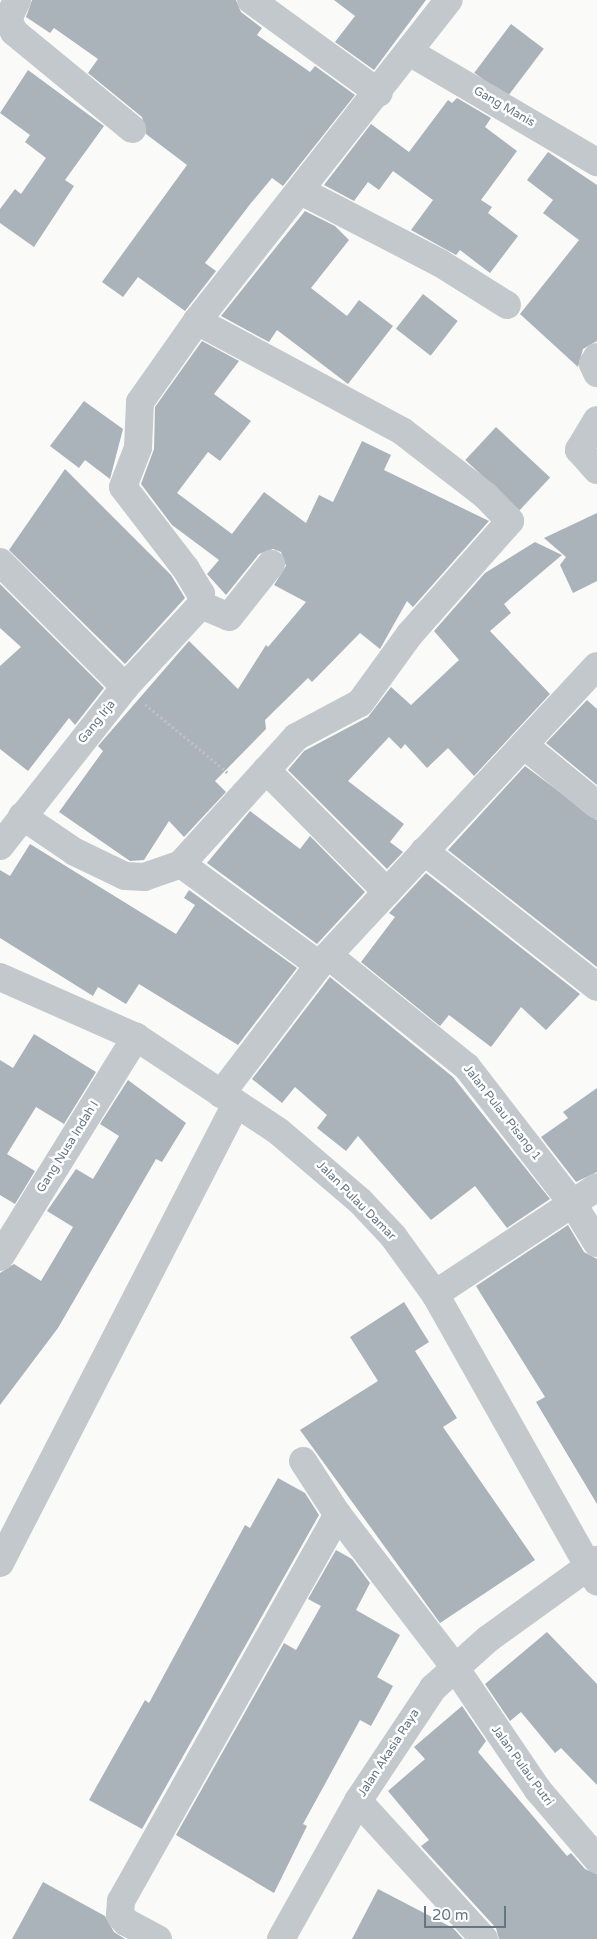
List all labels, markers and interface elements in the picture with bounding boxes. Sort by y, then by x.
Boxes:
street label: Gang Manis [471,84,537,130]
street label: Gang Irja [75,697,119,747]
street label: Jalan Pulau Pisang 1 [460,1063,544,1163]
street label: Gang Nusa Indah I [34,1099,102,1195]
street label: Jalan Pulau Damar [313,1158,399,1244]
street label: Jalan Akasia Raya [355,1707,423,1799]
street label: Jalan Pulau Putri [488,1723,556,1809]
scale bar [427,1896,510,1928]
text: 20 m [432,1906,469,1924]

